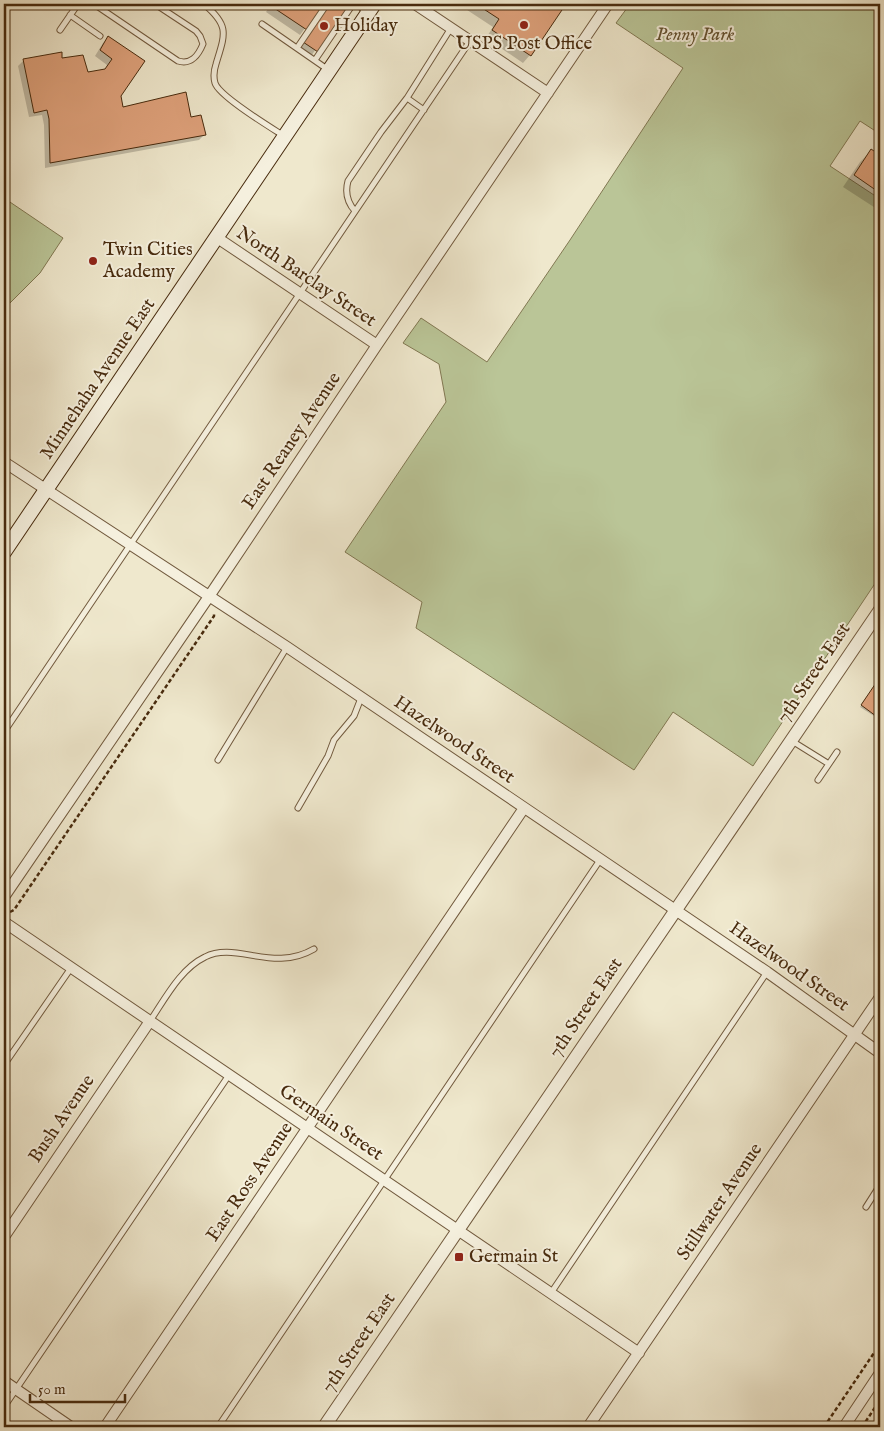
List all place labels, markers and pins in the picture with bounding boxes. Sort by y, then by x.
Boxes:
place label: Holiday [334,14,399,38]
marker: USPS Post Office [518,19,530,31]
marker: Holiday [318,20,330,32]
place label: USPS Post Office [456,32,592,56]
place label: Twin Cities Academy [102,238,193,284]
marker: Twin Cities Academy [87,255,99,267]
place label: Germain St [469,1245,559,1269]
marker: Germain St [453,1251,465,1263]

